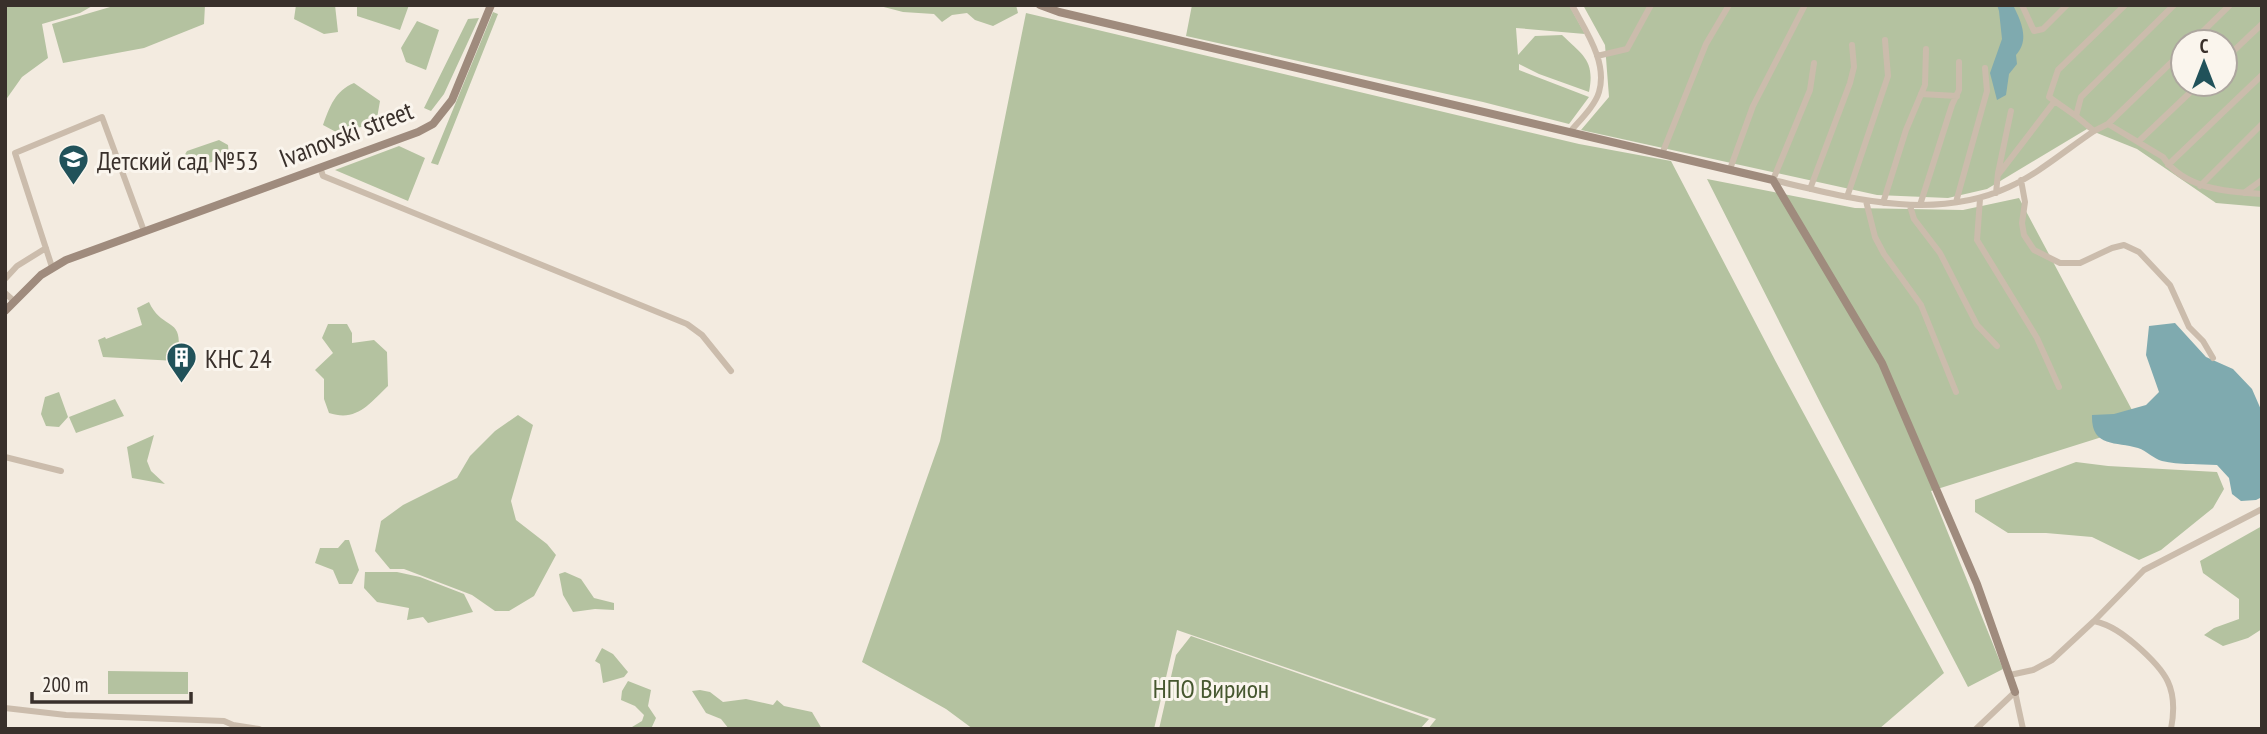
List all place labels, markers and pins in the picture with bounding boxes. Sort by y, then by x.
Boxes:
school or university icon: Детский сад №53 [57,143,91,187]
place label: Детский сад №53 [97,144,259,177]
building icon: КНС 24 [165,341,199,385]
place label: КНС 24 [205,342,272,375]

